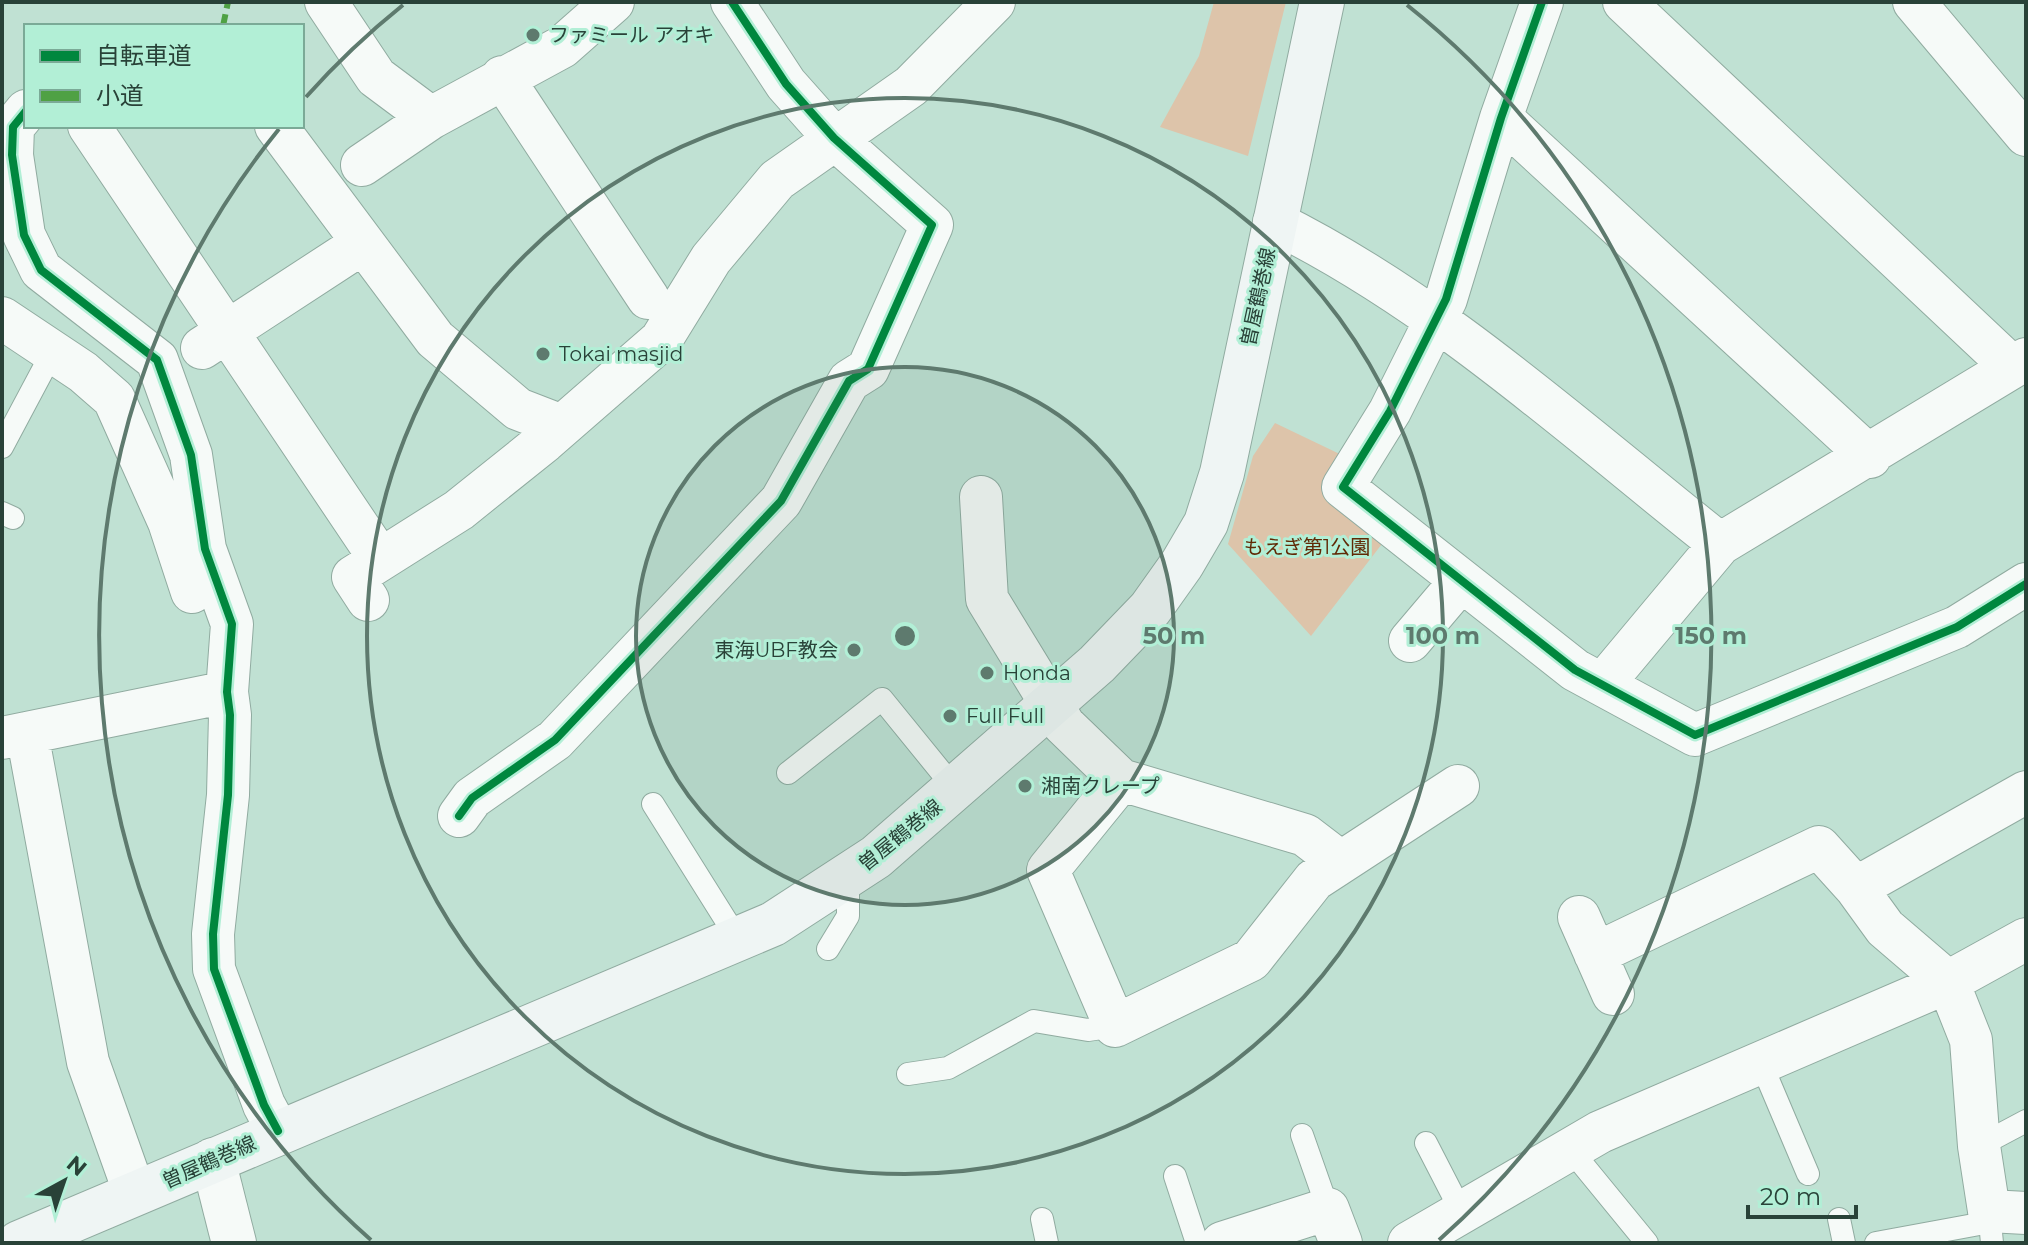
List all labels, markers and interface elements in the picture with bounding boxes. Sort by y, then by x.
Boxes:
place label: ファミール アオキ [549,23,714,47]
legend [24,24,304,128]
marker: ファミール アオキ [524,26,542,44]
text: 自転車道 [96,41,192,70]
text: 小道 [96,81,144,110]
street label: 曽屋鶴巻線 [1236,246,1280,348]
place label: Tokai masjid [559,342,683,366]
marker: Tokai masjid [534,345,552,363]
park label: もえぎ第1公園 [1244,535,1370,559]
text: 50 m [1143,621,1205,650]
text: 100 m [1406,621,1480,650]
text: 150 m [1675,621,1747,650]
centre of rings [891,622,919,650]
place label: 東海UBF教会 [714,638,838,662]
marker: 東海UBF教会 [845,641,863,659]
place label: Honda [1003,661,1071,685]
marker: Honda [978,664,996,682]
place label: Full Full [966,704,1044,728]
marker: Full Full [941,707,959,725]
place label: 湘南クレープ [1041,774,1160,798]
marker: 湘南クレープ [1016,777,1034,795]
street label: 曽屋鶴巻線 [854,794,946,876]
street label: 曽屋鶴巻線 [158,1131,260,1193]
north arrow [24,1141,104,1221]
text: N [61,1150,92,1182]
scale bar [1748,1169,1856,1219]
text: 20 m [1760,1182,1821,1211]

